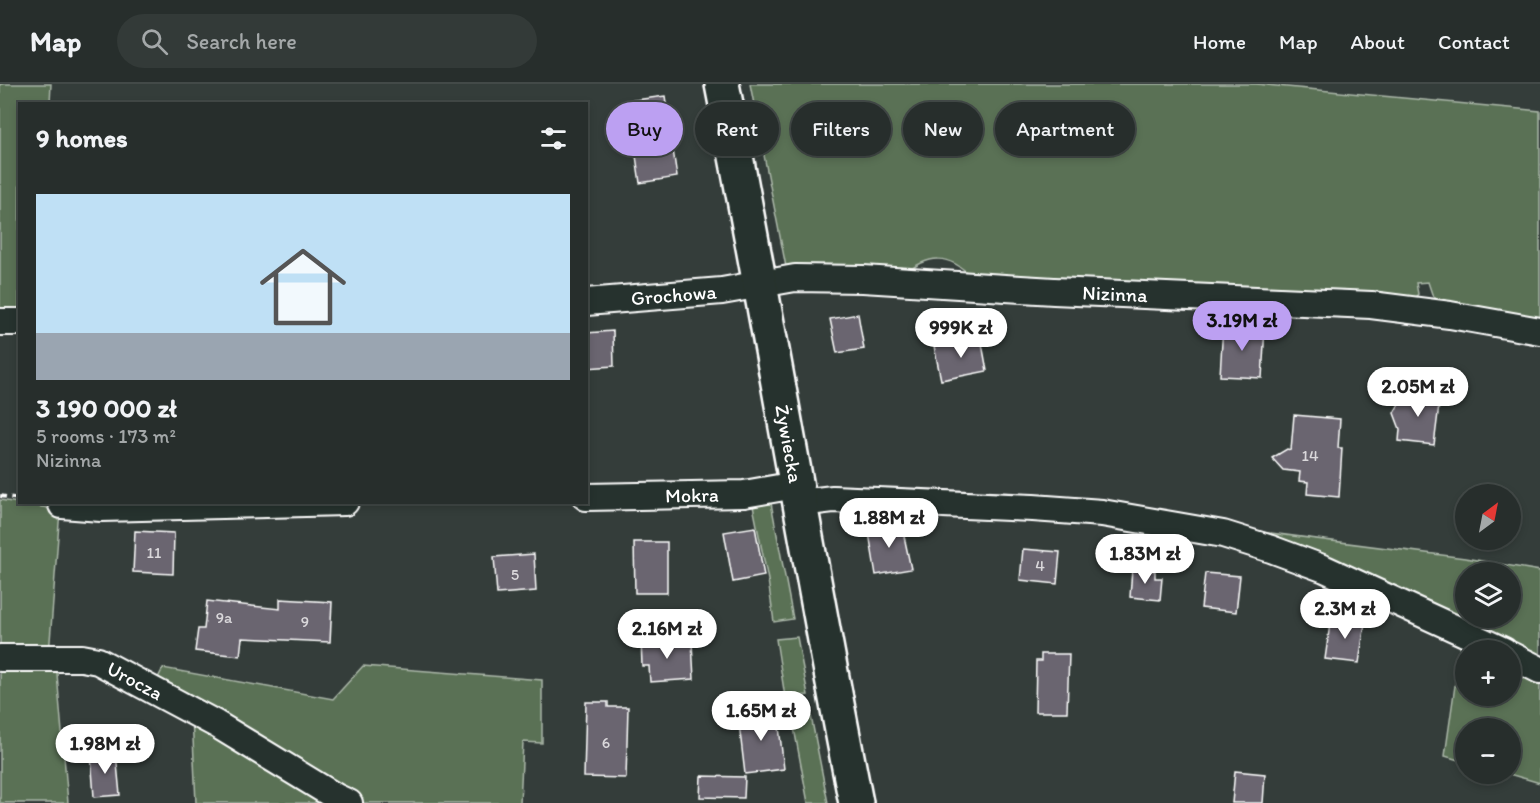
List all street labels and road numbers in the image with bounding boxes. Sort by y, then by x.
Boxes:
street label: Grochowa [630,279,718,310]
street label: Nizinna [1082,280,1149,307]
street label: Żywiecka [770,403,808,485]
street label: Mokra [665,482,719,507]
street label: Urocza [103,656,167,705]

